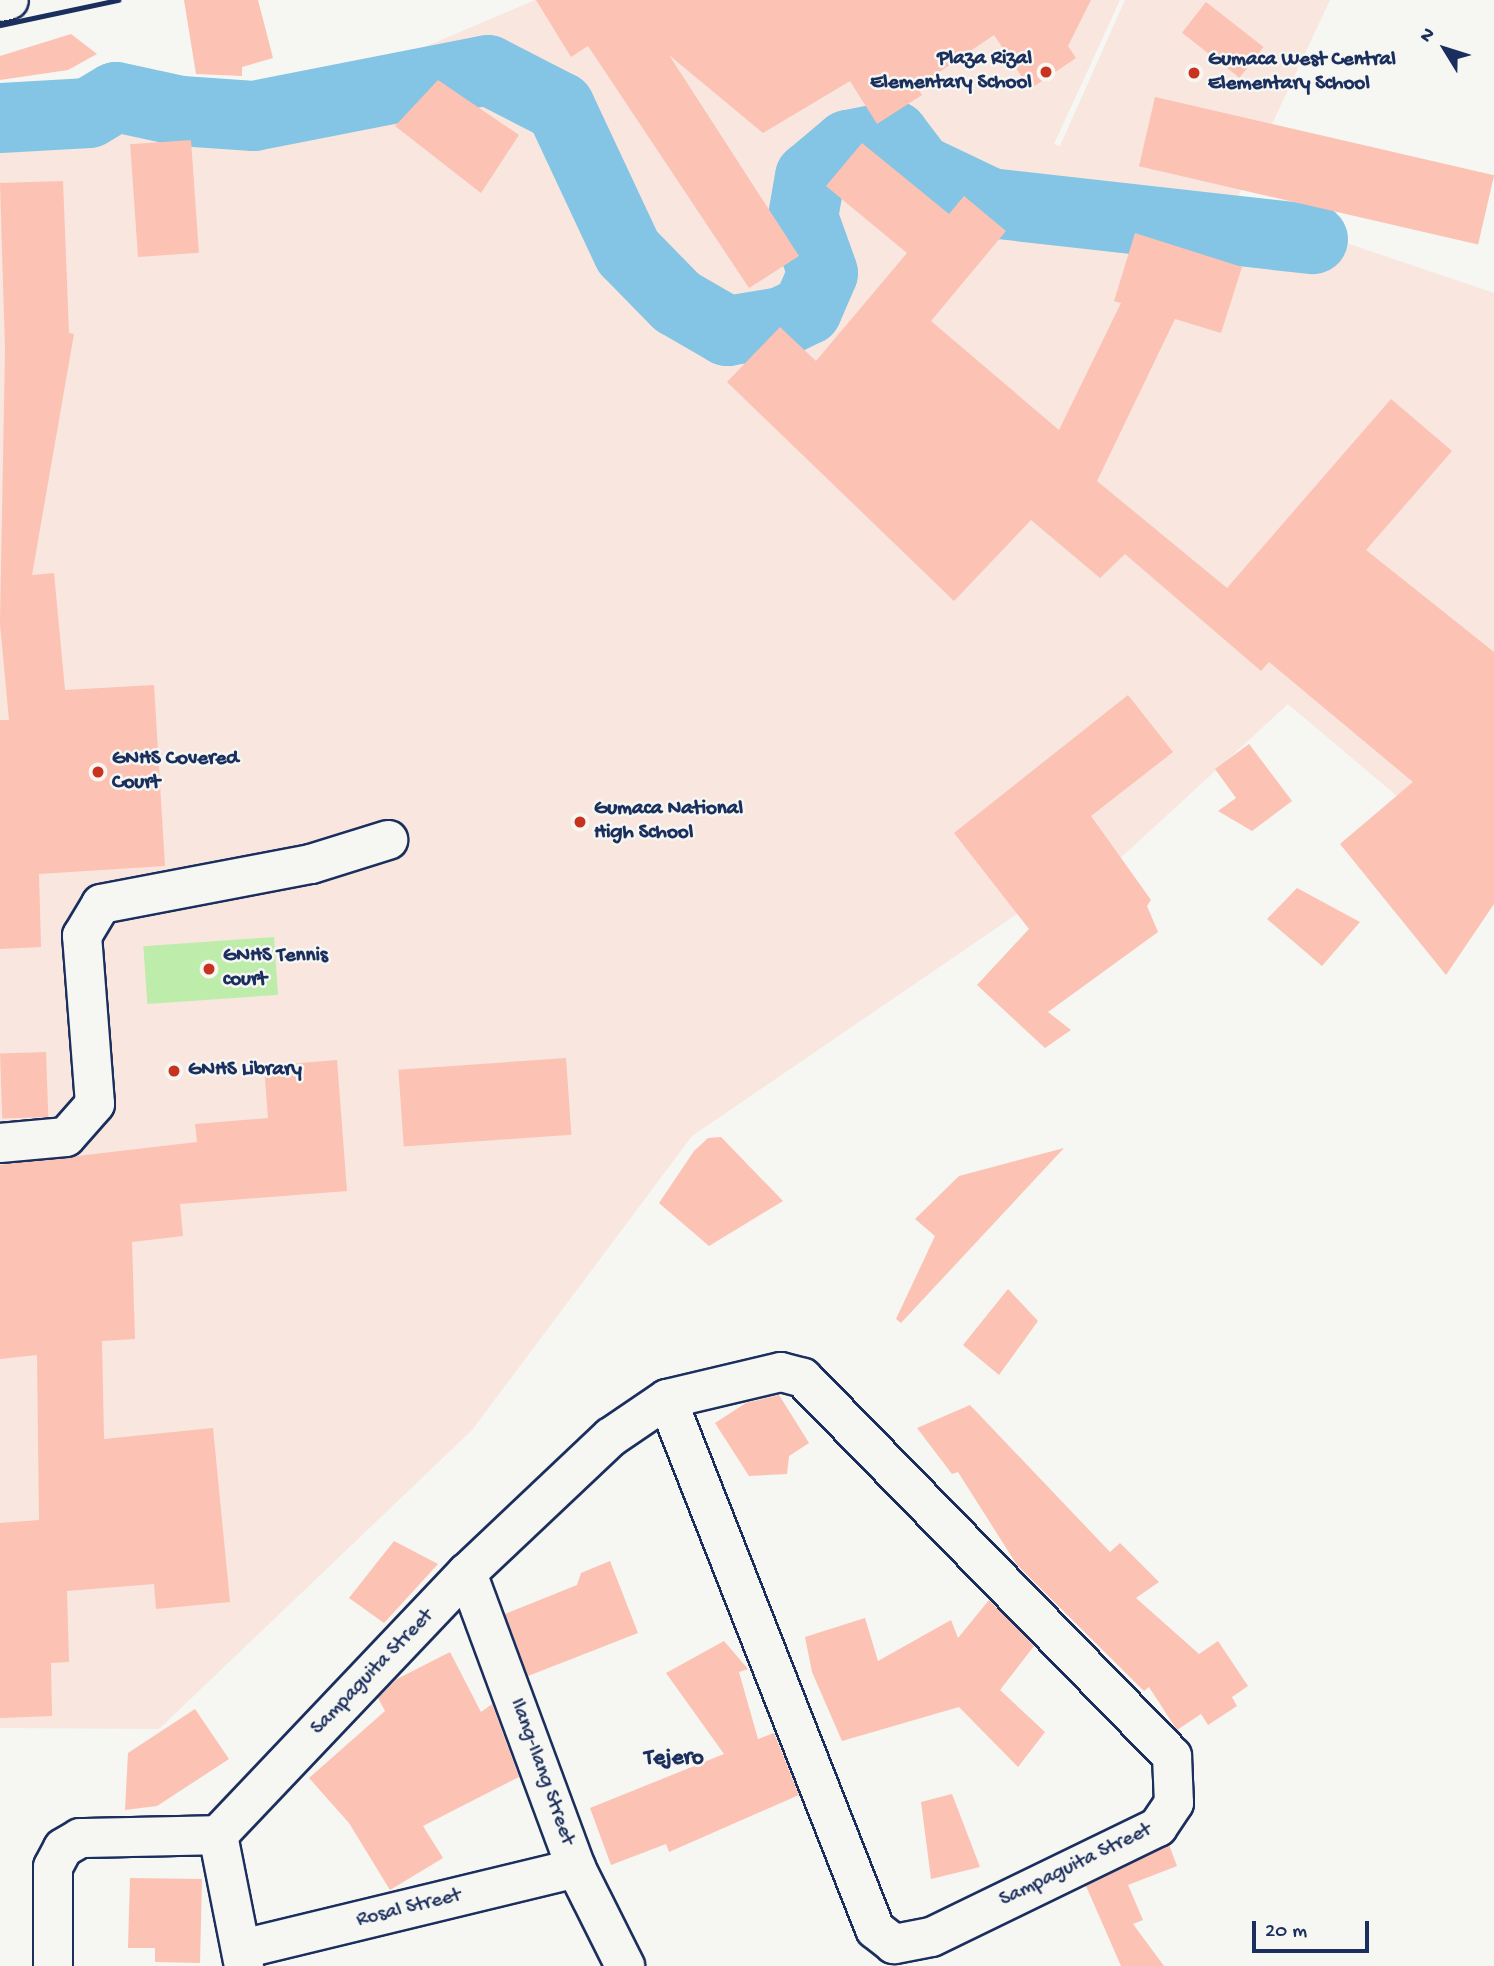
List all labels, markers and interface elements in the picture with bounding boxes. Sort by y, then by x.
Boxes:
north arrow [1410,14,1480,84]
text: N [1415,24,1441,48]
place label: Plaza Rizal Elementary School [870,47,1032,97]
place label: Gumaca West Central Elementary School [1208,48,1396,98]
marker: Plaza Rizal Elementary School [1038,64,1054,80]
marker: Gumaca West Central Elementary School [1186,65,1202,81]
place label: GNHS Covered Court [112,747,239,797]
marker: GNHS Covered Court [90,764,106,780]
place label: Gumaca National High School [594,797,743,847]
marker: Gumaca National High School [572,814,588,830]
place label: GNHS Tennis court [223,944,328,994]
marker: GNHS Tennis court [201,961,217,977]
place label: GNHS Library [188,1058,302,1084]
marker: GNHS Library [166,1063,182,1079]
street label: Sampaguita Street [306,1605,440,1741]
street label: Ilang-Ilang Street [503,1695,579,1849]
district label: Tejero [644,1745,704,1773]
street label: Sampaguita Street [996,1818,1156,1914]
street label: Rosal Street [354,1884,464,1934]
scale bar [1256,1906,1373,1950]
text: 20 m [1265,1920,1307,1945]

